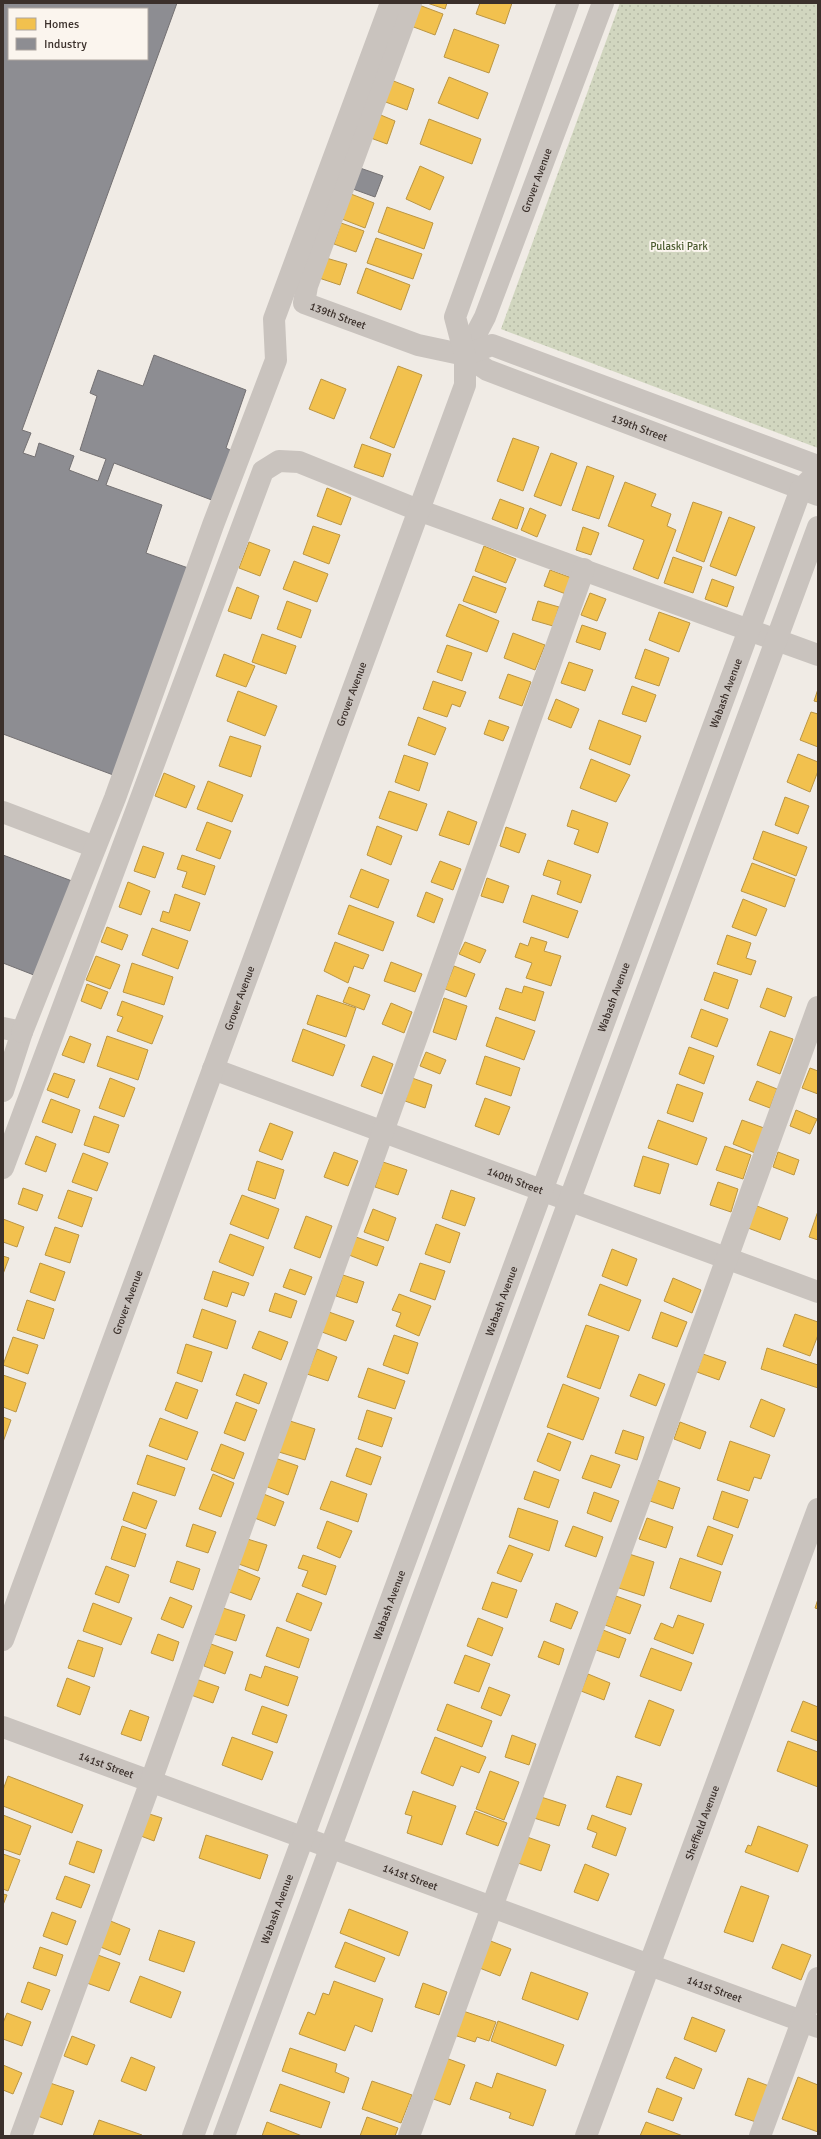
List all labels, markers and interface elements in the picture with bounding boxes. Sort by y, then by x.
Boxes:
legend [8,8,148,60]
text: Homes [44,17,79,32]
text: Industry [44,37,87,52]
street label: Grover Avenue [519,146,555,215]
park label: Pulaski Park [650,240,708,253]
street label: 139th Street [308,300,368,332]
street label: 139th Street [610,412,669,445]
street label: Wabash Avenue [707,657,745,730]
street label: Grover Avenue [334,660,370,728]
street label: Wabash Avenue [595,961,633,1034]
street label: Grover Avenue [222,964,258,1032]
street label: 140th Street [485,1165,545,1197]
street label: Wabash Avenue [483,1264,521,1338]
street label: Grover Avenue [110,1268,146,1336]
street label: Wabash Avenue [371,1568,408,1642]
street label: 141st Street [77,1749,136,1782]
street label: Sheffield Avenue [683,1784,722,1862]
street label: 141st Street [381,1861,440,1894]
street label: Wabash Avenue [258,1872,296,1946]
street label: 141st Street [685,1973,744,2005]

